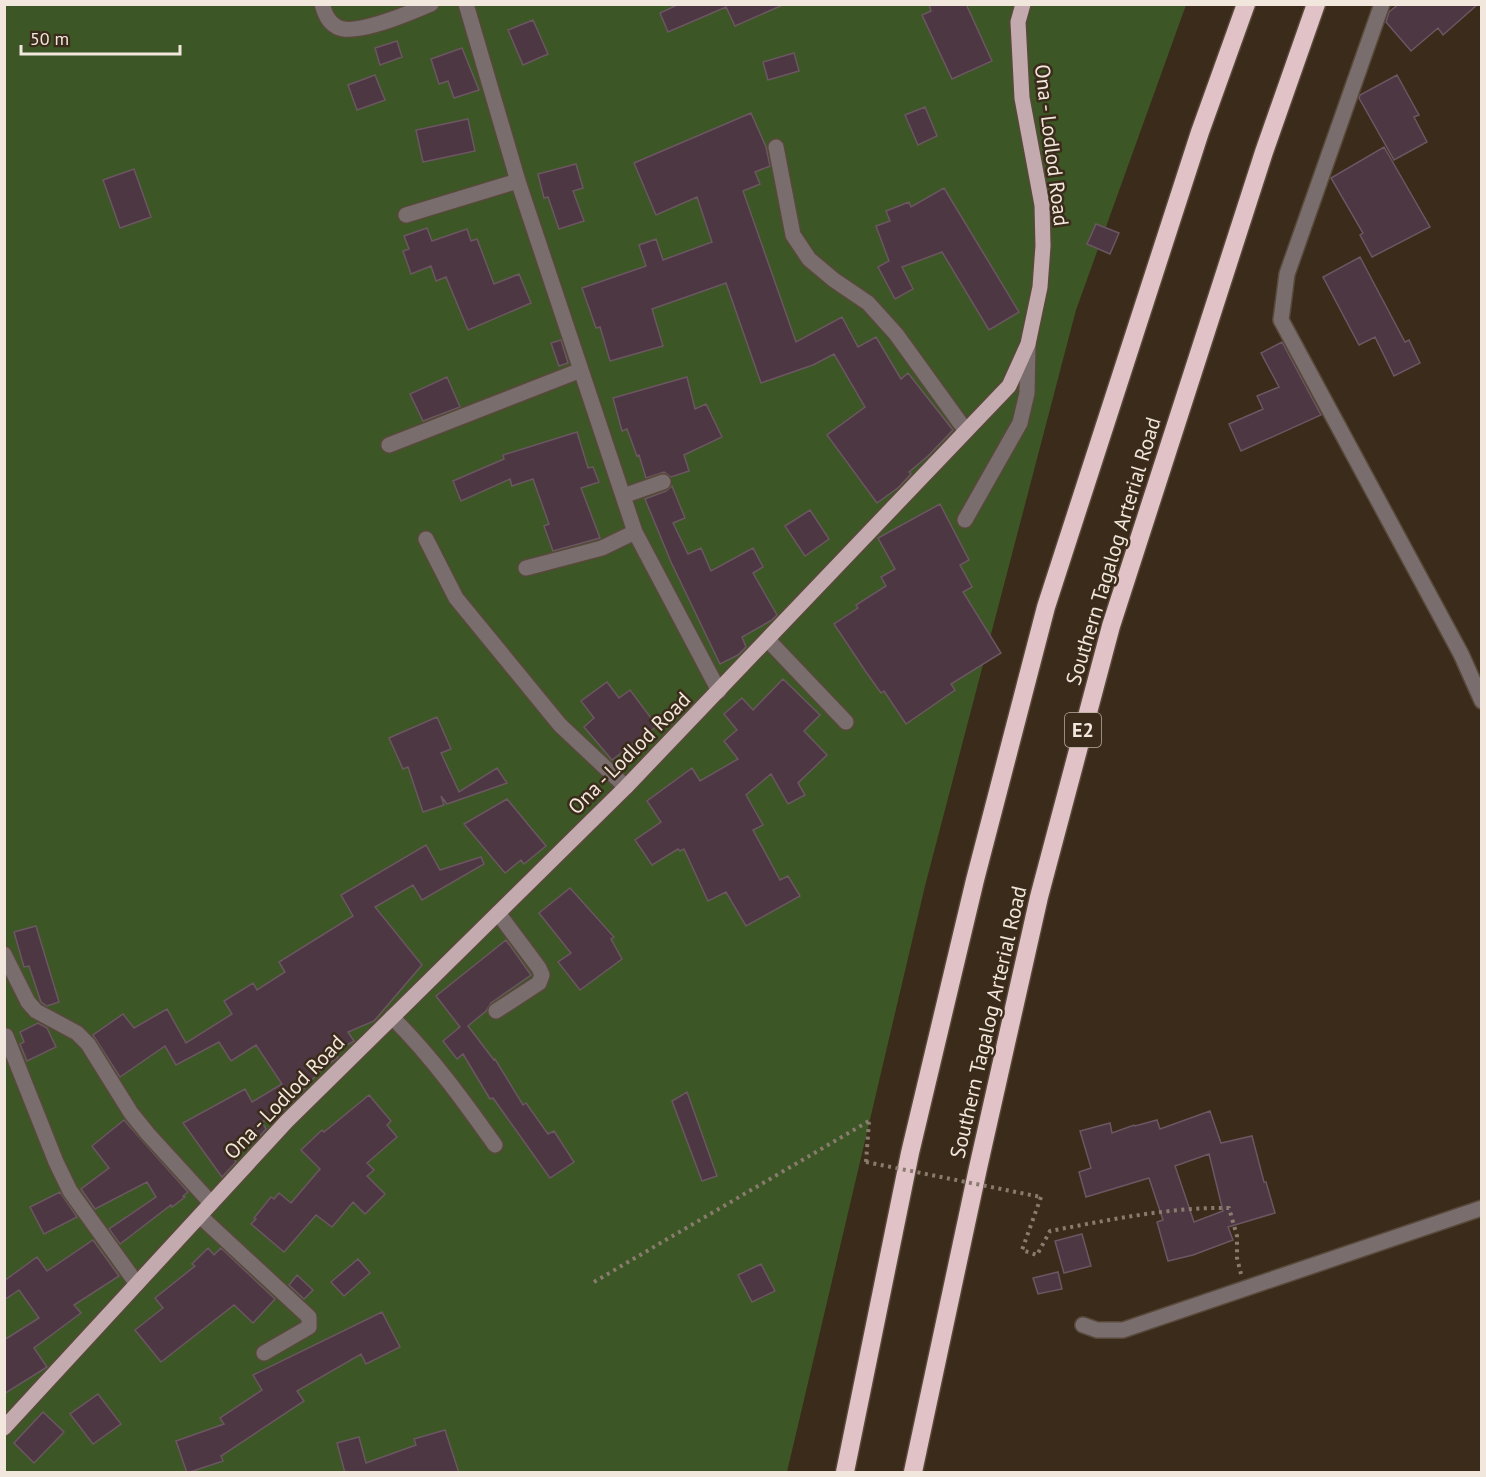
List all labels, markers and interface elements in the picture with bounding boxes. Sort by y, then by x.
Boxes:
scale bar [21,18,180,56]
text: 50 m [30,27,69,50]
street label: Ona - Lodlod Road [1029,63,1075,227]
street label: Southern Tagalog Arterial Road [1059,414,1167,688]
street label: Ona - Lodlod Road [562,686,696,820]
road number: E2 [1065,713,1101,747]
street label: Southern Tagalog Arterial Road [943,883,1033,1161]
street label: Ona - Lodlod Road [218,1029,350,1165]

